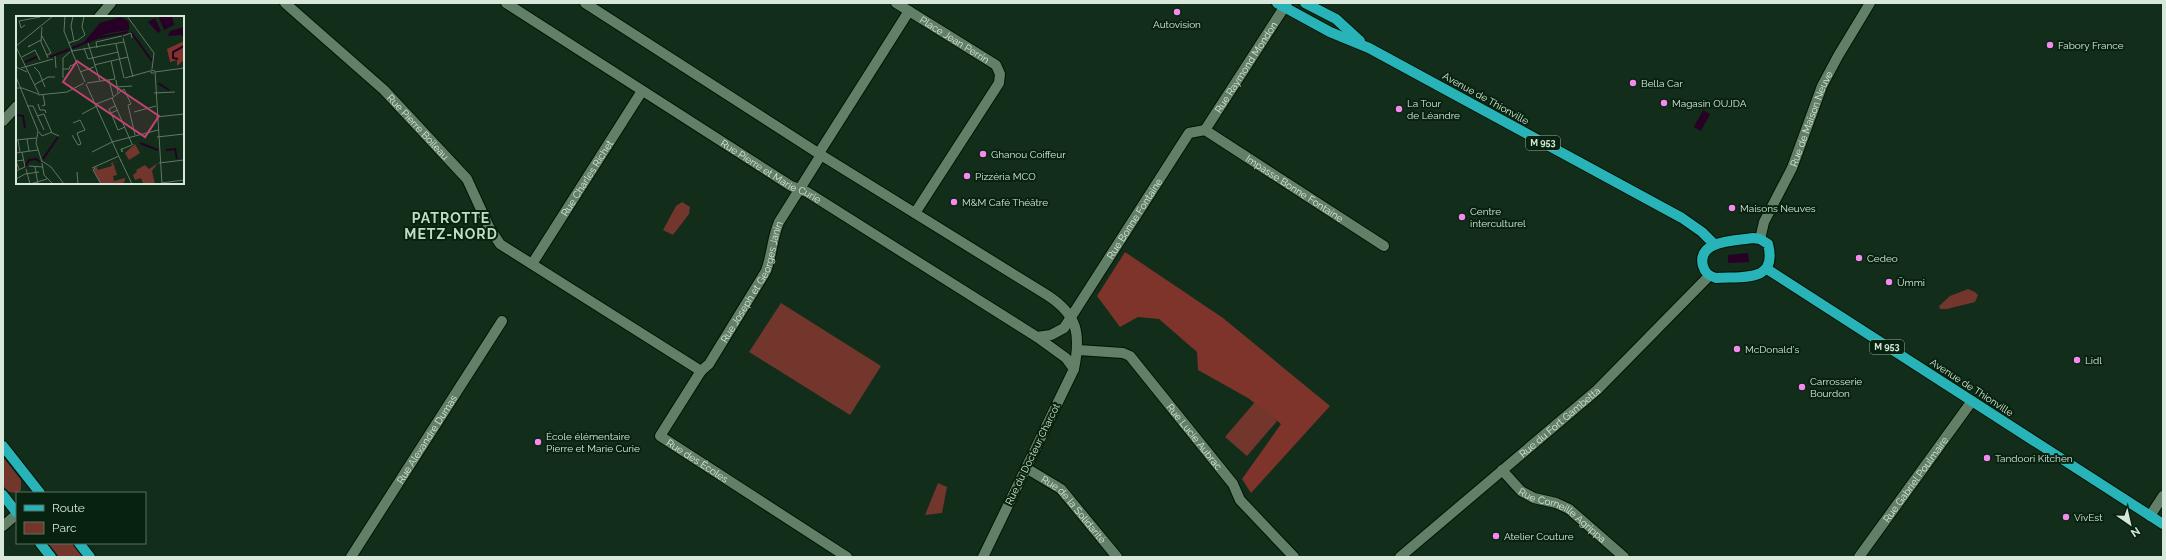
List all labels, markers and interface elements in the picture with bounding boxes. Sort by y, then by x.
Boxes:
marker: Autovision [1172,7,1182,17]
street label: Place Jean Perrin [918,14,991,66]
inset map [16,16,184,184]
place label: Autovision [1153,19,1201,30]
street label: Rue Raymond Mondon [1213,19,1280,115]
marker: Fabory France [2045,40,2055,50]
place label: Fabory France [2058,40,2124,51]
street label: Rue de Maison Neuve [1788,69,1835,168]
street label: Avenue de Thionville [1441,70,1531,127]
marker: Bella Car [1628,78,1638,88]
place label: Bella Car [1641,78,1683,89]
street label: Rue Pierre Boileau [385,92,451,162]
place label: La Tour de Léandre [1407,98,1460,121]
marker: Magasin OUJDA [1659,98,1669,108]
place label: Magasin OUJDA [1672,98,1747,109]
marker: La Tour de Léandre [1394,104,1404,114]
road number: M 953 [1526,136,1560,150]
street label: Rue Pierre et Marie Curie [719,137,823,206]
street label: Rue Charles Richet [559,138,616,218]
marker: Ghanou Coiffeur [978,149,988,159]
place label: Ghanou Coiffeur [991,149,1066,160]
street label: Impasse Bonne Fontaine [1244,153,1346,224]
marker: Pizzéria MCO [962,171,972,181]
place label: Pizzéria MCO [975,171,1036,182]
street label: Rue Bonne Fontaine [1105,176,1165,261]
marker: M&M Café Théâtre [949,197,959,207]
place label: M&M Café Théâtre [962,197,1048,208]
marker: Maisons Neuves [1727,203,1737,213]
place label: Maisons Neuves [1740,203,1816,214]
place label: Centre interculturel [1470,206,1526,229]
district label: PATROTTE METZ-NORD [404,210,498,242]
marker: Centre interculturel [1457,212,1467,222]
street label: Rue Joseph et Georges Janin [719,220,785,345]
marker: Cedeo [1854,253,1864,263]
place label: Cedeo [1867,253,1898,264]
marker: Ūmmi [1884,277,1894,287]
place label: Ūmmi [1897,277,1925,288]
road number: M 953 [1870,340,1904,354]
marker: McDonald's [1732,344,1742,354]
place label: McDonald's [1745,344,1799,355]
marker: Lidl [2072,355,2082,365]
place label: Lidl [2085,355,2102,366]
street label: Avenue de Thionville [1928,357,2015,418]
place label: Carrosserie Bourdon [1810,376,1862,399]
marker: Carrosserie Bourdon [1797,382,1807,392]
street label: Rue du Fort Gambetta [1517,385,1602,460]
street label: Rue Alexandre Dumas [395,393,459,486]
street label: Rue du Docteur Charcot [1003,401,1062,507]
street label: Rue Lucie Aubrac [1164,402,1225,472]
place label: École élémentaire Pierre et Marie Curie [546,431,640,454]
street label: Rue Gabriel Poulmaire [1881,434,1950,525]
marker: École élémentaire Pierre et Marie Curie [533,437,543,447]
street label: Rue des Écoles [665,437,730,485]
marker: Tandoori Kitchen [1982,453,1992,463]
place label: Tandoori Kitchen [1995,453,2073,464]
street label: Rue de la Solidarité [1039,474,1108,545]
street label: Rue Corneille Agrippa [1517,486,1608,545]
legend [16,492,146,544]
text: Route [52,501,85,515]
north arrow [2110,504,2150,544]
marker: VivEst [2061,512,2071,522]
place label: VivEst [2074,512,2103,523]
text: Parc [52,521,77,535]
text: N [2128,524,2142,540]
marker: Atelier Couture [1491,531,1501,541]
place label: Atelier Couture [1504,531,1574,542]

